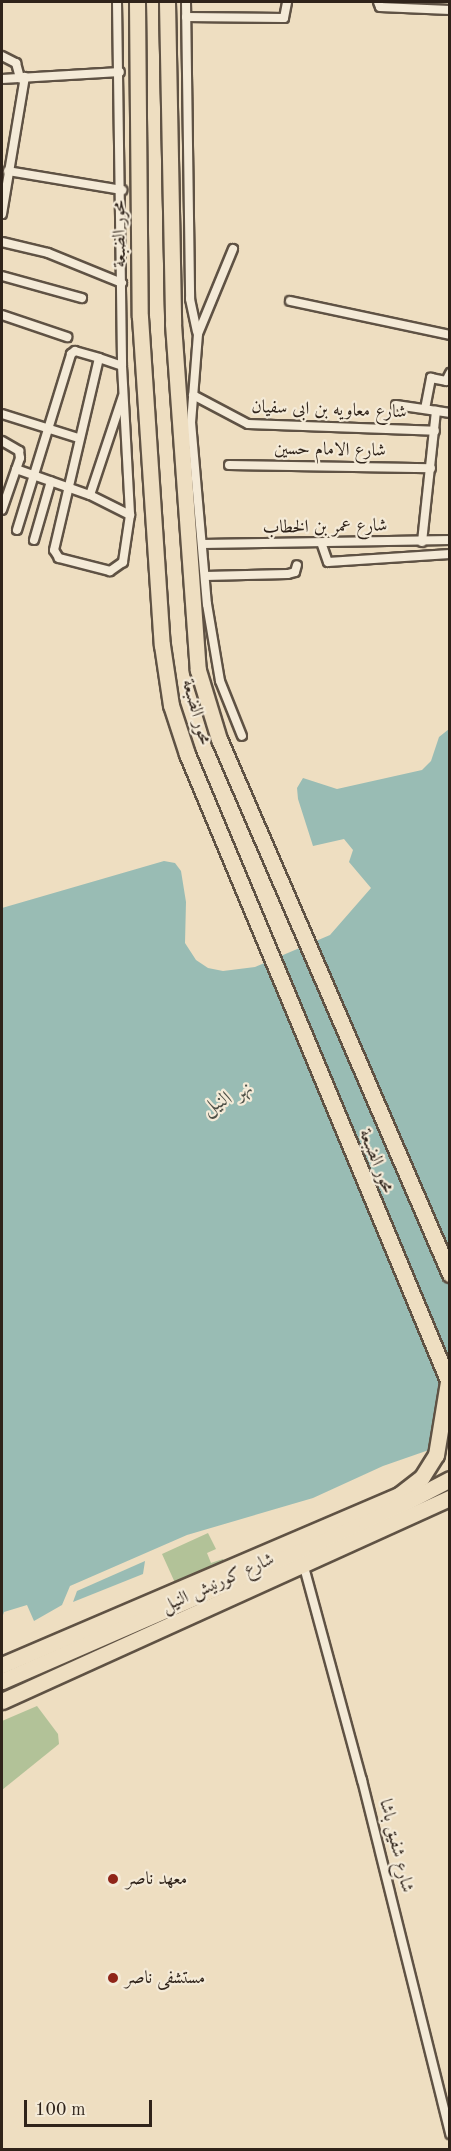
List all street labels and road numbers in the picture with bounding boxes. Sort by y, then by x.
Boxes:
street label: محور الضبعة [109,200,131,268]
street label: شارع معاويه بن ابى سفيان [251,396,407,424]
street label: شارع الامام حسين [274,438,386,462]
street label: شارع عمر بن الخطاب [262,515,388,539]
street label: محور الضبعة [176,677,216,747]
street label: محور الضبعة [353,1126,399,1196]
street label: شارع كورنيش النيل [158,1549,278,1617]
street label: شارع شفيق باشا [374,1797,418,1895]

